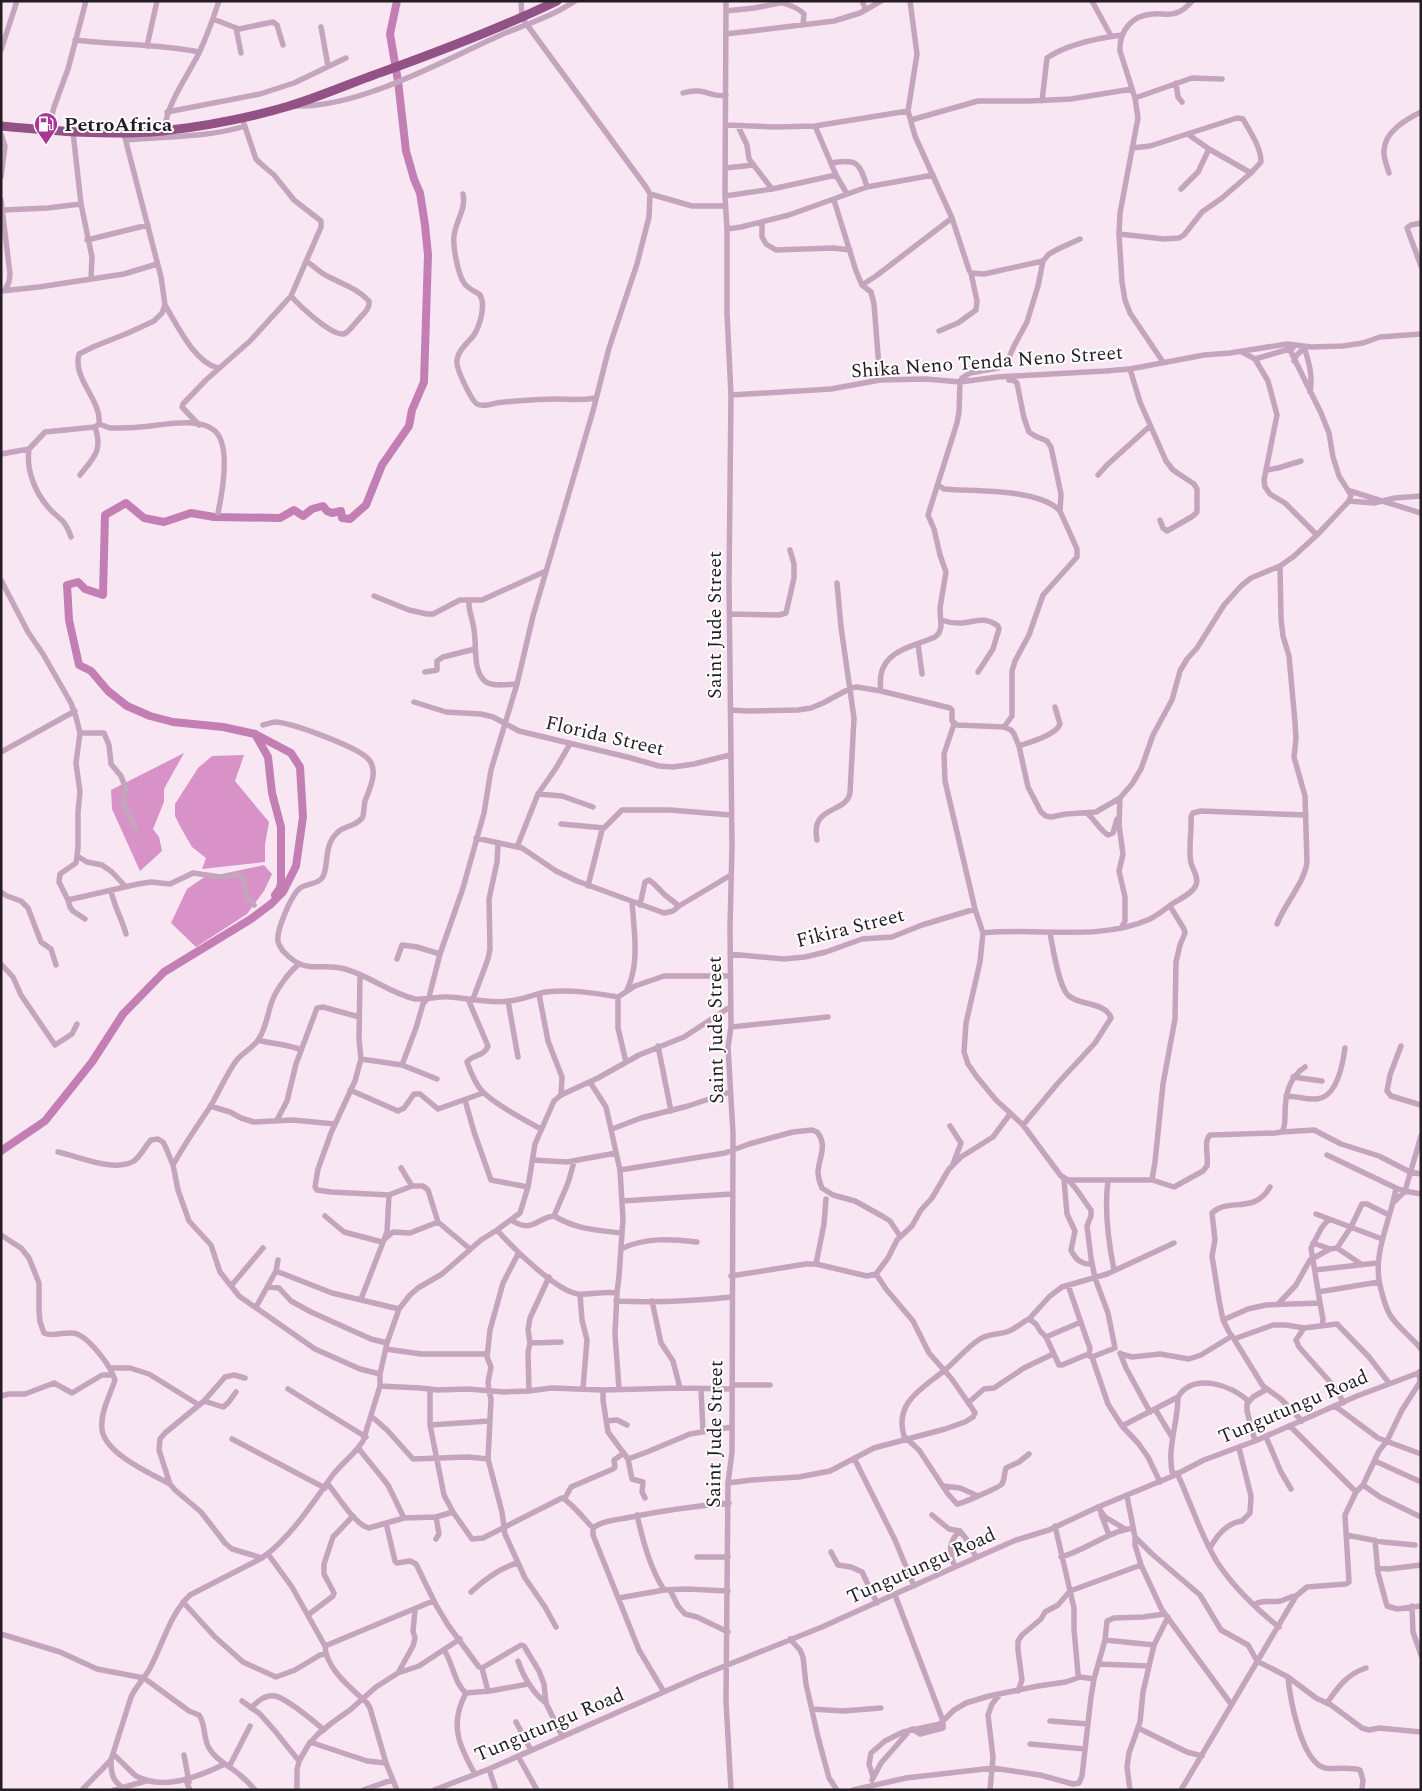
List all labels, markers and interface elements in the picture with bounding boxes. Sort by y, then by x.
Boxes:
place label: PetroAfrica [64,110,173,140]
fuel station icon: PetroAfrica [33,111,59,145]
street label: Shika Neno Tenda Neno Street [850,338,1124,386]
street label: Saint Jude Street [700,551,730,699]
street label: Florida Street [542,708,667,764]
street label: Fikira Street [793,900,908,956]
street label: Saint Jude Street [700,956,732,1104]
street label: Saint Jude Street [699,1360,731,1508]
street label: Tungutungu Road [1214,1362,1373,1452]
street label: Tungutungu Road [842,1520,1001,1612]
street label: Tungutungu Road [470,1680,629,1770]

